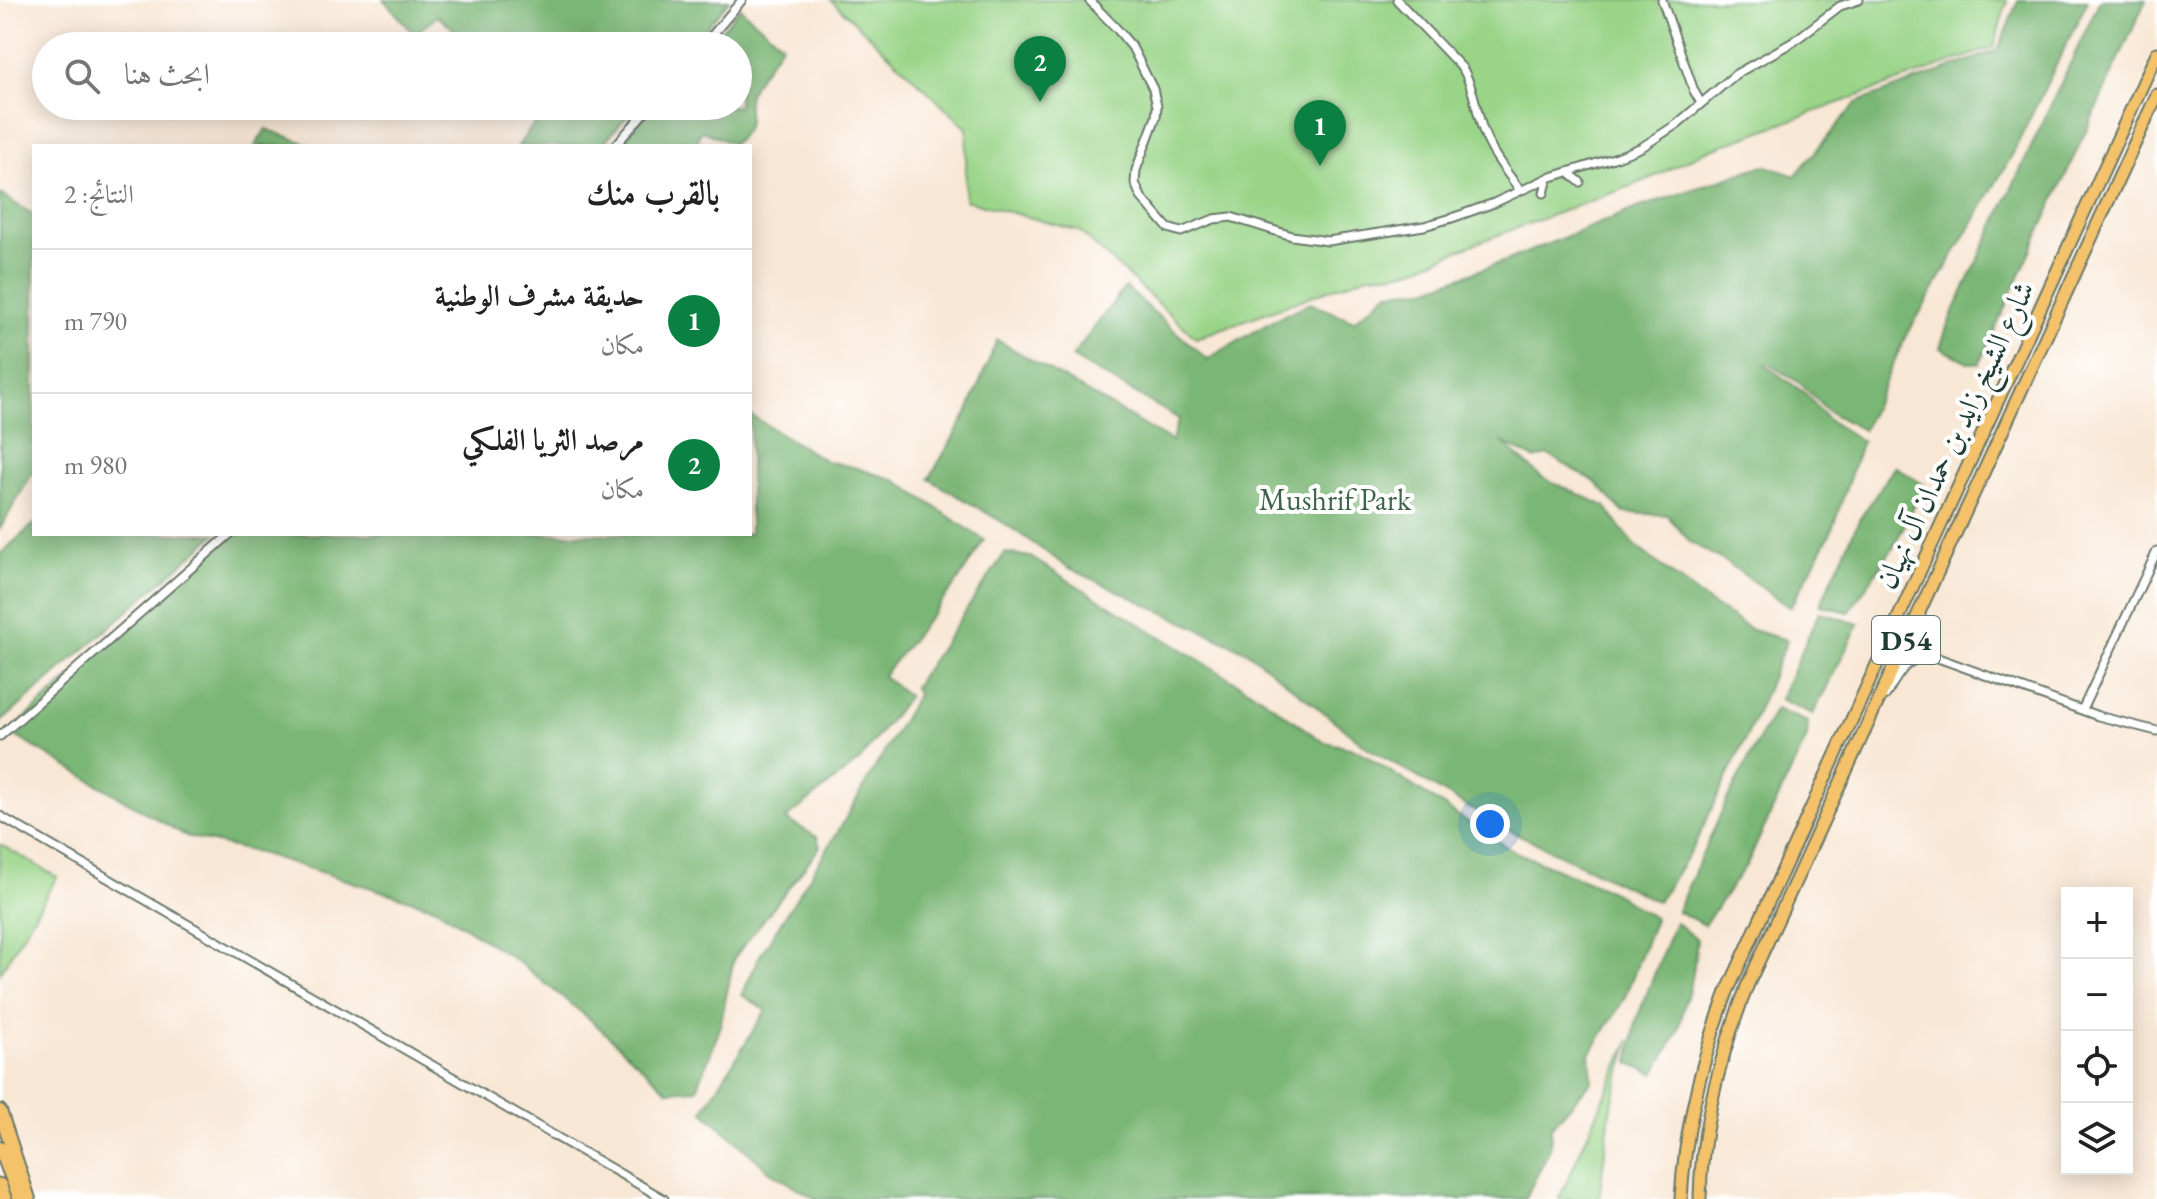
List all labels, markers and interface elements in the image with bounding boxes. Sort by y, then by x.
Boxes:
search box [32,32,752,120]
pin: 2 [1014,36,1066,102]
icon: search [60,54,104,98]
text: ابحث هنا [124,54,210,93]
pin: 1 [1294,100,1346,166]
text: بالقرب منك [586,170,720,214]
text: النتائج: 2 [64,177,134,211]
street label: شارع الشيخ زايد بن حمدان آل نهيان [1866,275,2050,598]
text: حديقة مشرف الوطنية [435,276,644,315]
text: 790 m [64,304,127,338]
text: 1 [687,304,701,338]
text: مكان [600,328,644,362]
text: مرصد الثريا الفلكي [462,420,644,459]
text: 980 m [64,448,127,482]
text: 2 [687,448,701,482]
text: مكان [600,472,644,506]
park label: Mushrif Park [1259,480,1412,519]
road number: D54 [1872,616,1940,664]
your location [1470,804,1510,844]
map controls [2061,887,2133,1175]
button: + [2061,887,2133,959]
button: − [2061,959,2133,1031]
button: locate [2061,1031,2133,1103]
button: layers [2061,1103,2133,1175]

